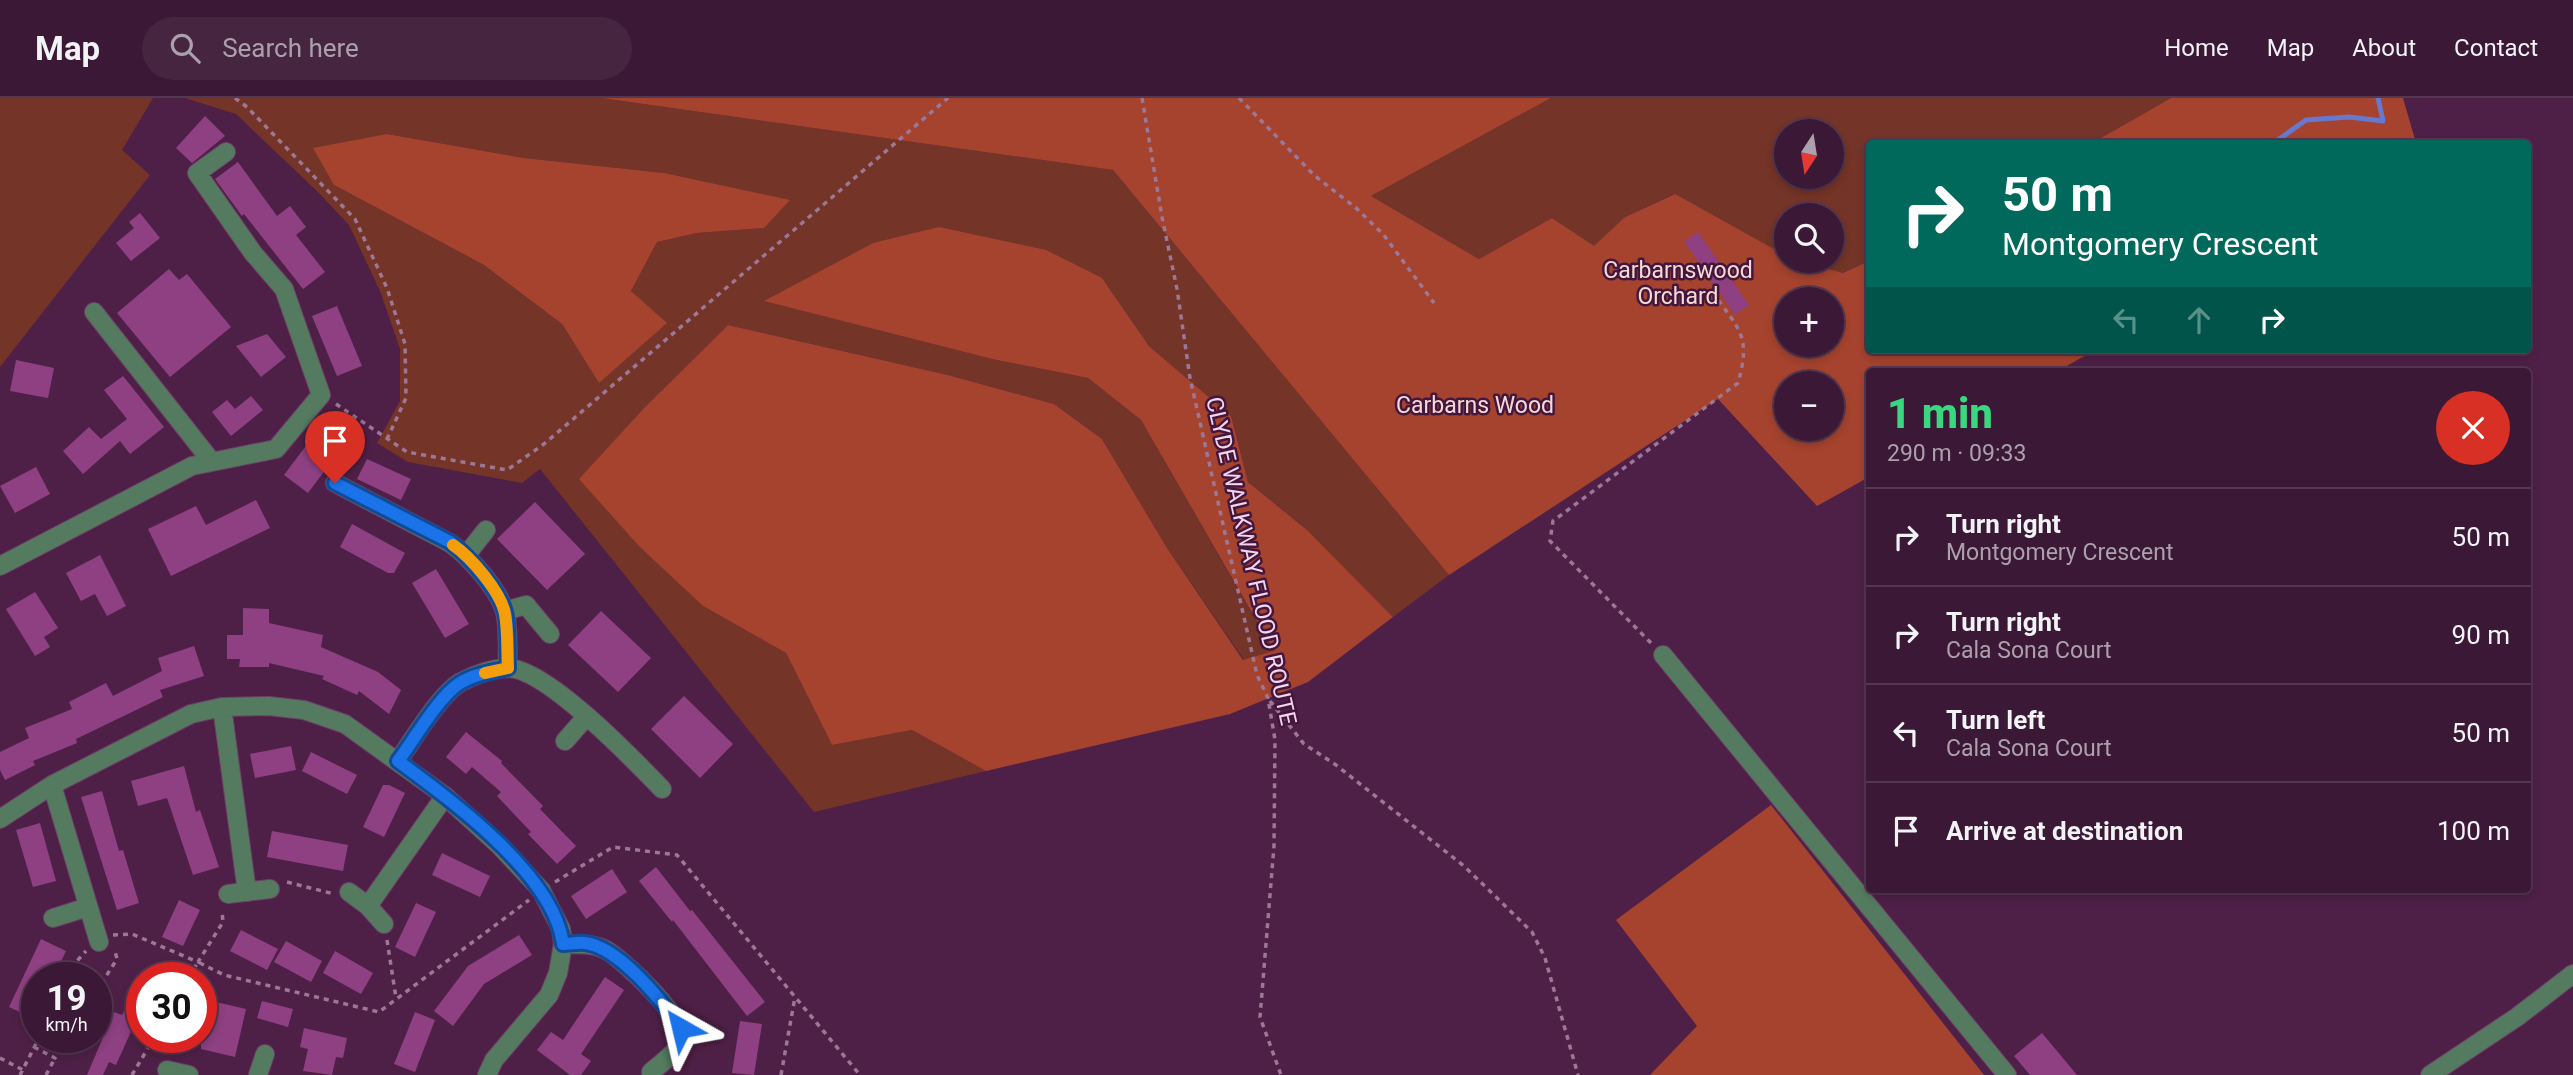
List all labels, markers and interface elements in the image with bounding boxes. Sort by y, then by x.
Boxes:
search box [142,17,632,80]
text: Map [35,29,100,68]
icon: search [166,29,204,67]
text: Search here [222,33,359,63]
text: Home [2164,34,2229,62]
text: Map [2267,34,2314,62]
text: About [2352,34,2416,62]
text: Contact [2454,34,2538,62]
north arrow [1774,119,1844,189]
map controls [1774,119,1844,441]
text: 50 m [2002,166,2113,223]
icon: right [1887,168,1978,259]
button: search [1774,203,1844,273]
text: Montgomery Crescent [2002,225,2319,263]
park label: Carbarnswood Orchard [1603,257,1753,310]
button: + [1774,287,1844,357]
icon: left [2107,301,2145,339]
icon: ahead [2180,301,2218,339]
icon: right [2253,301,2291,339]
button: − [1774,371,1844,441]
text: 1 min [1887,389,1993,438]
button: close [2436,391,2510,465]
park label: Carbarns Wood [1396,392,1554,419]
street label: CLYDE WALKWAY FLOOD ROUTE [1200,394,1302,728]
pin [305,411,365,483]
icon: arrive [316,422,354,460]
text: 290 m · 09:33 [1887,440,2026,467]
text: Turn right [1946,509,2061,539]
icon: right [1887,518,1925,556]
text: 50 m [2452,522,2510,552]
text: Montgomery Crescent [1946,539,2173,566]
text: Turn right [1946,607,2061,637]
icon: right [1887,616,1925,654]
text: 90 m [2452,620,2510,650]
text: Cala Sona Court [1946,637,2112,664]
text: Turn left [1946,705,2045,735]
icon: left [1887,714,1925,752]
text: 50 m [2452,718,2510,748]
text: Cala Sona Court [1946,735,2112,762]
icon: arrive [1887,812,1925,850]
text: Arrive at destination [1946,816,2183,846]
text: 100 m [2437,816,2510,846]
speed limit sign: 30 [126,962,217,1053]
text: 19 [46,978,87,1019]
position arrow [644,991,718,1065]
text: km/h [45,1014,88,1035]

